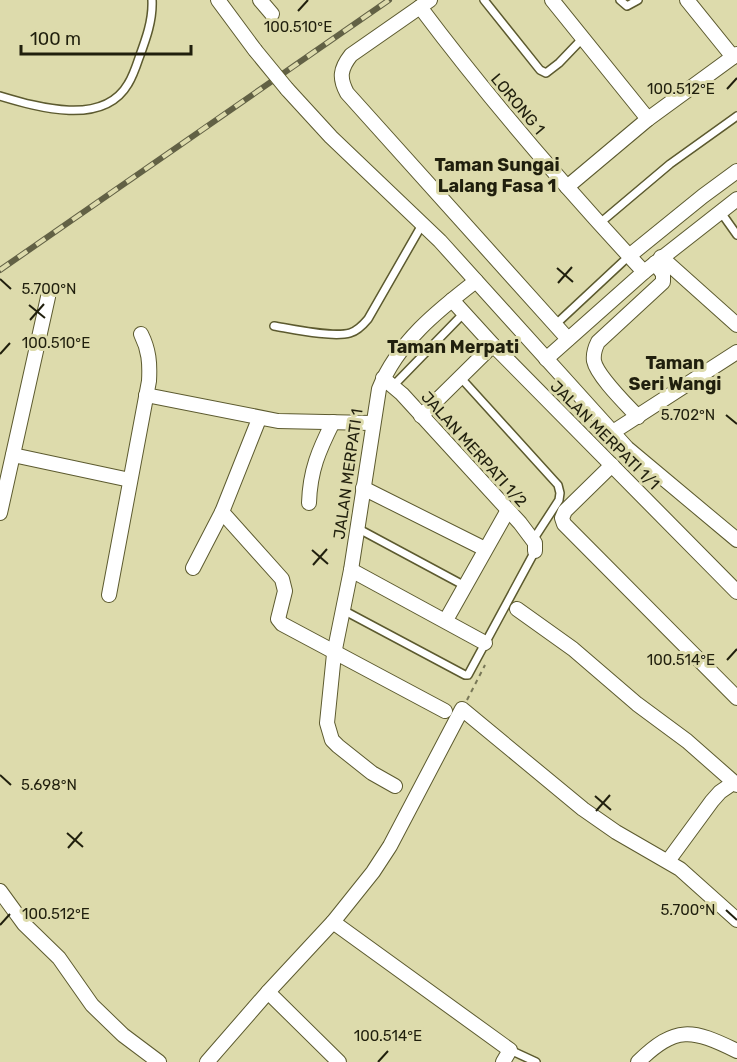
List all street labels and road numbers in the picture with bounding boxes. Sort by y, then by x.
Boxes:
street label: LORONG 1 [487,70,549,138]
street label: JALAN MERPATI 1/1 [547,377,663,493]
street label: JALAN MERPATI 1/2 [417,387,531,511]
street label: JALAN MERPATI 1 [329,407,367,541]

